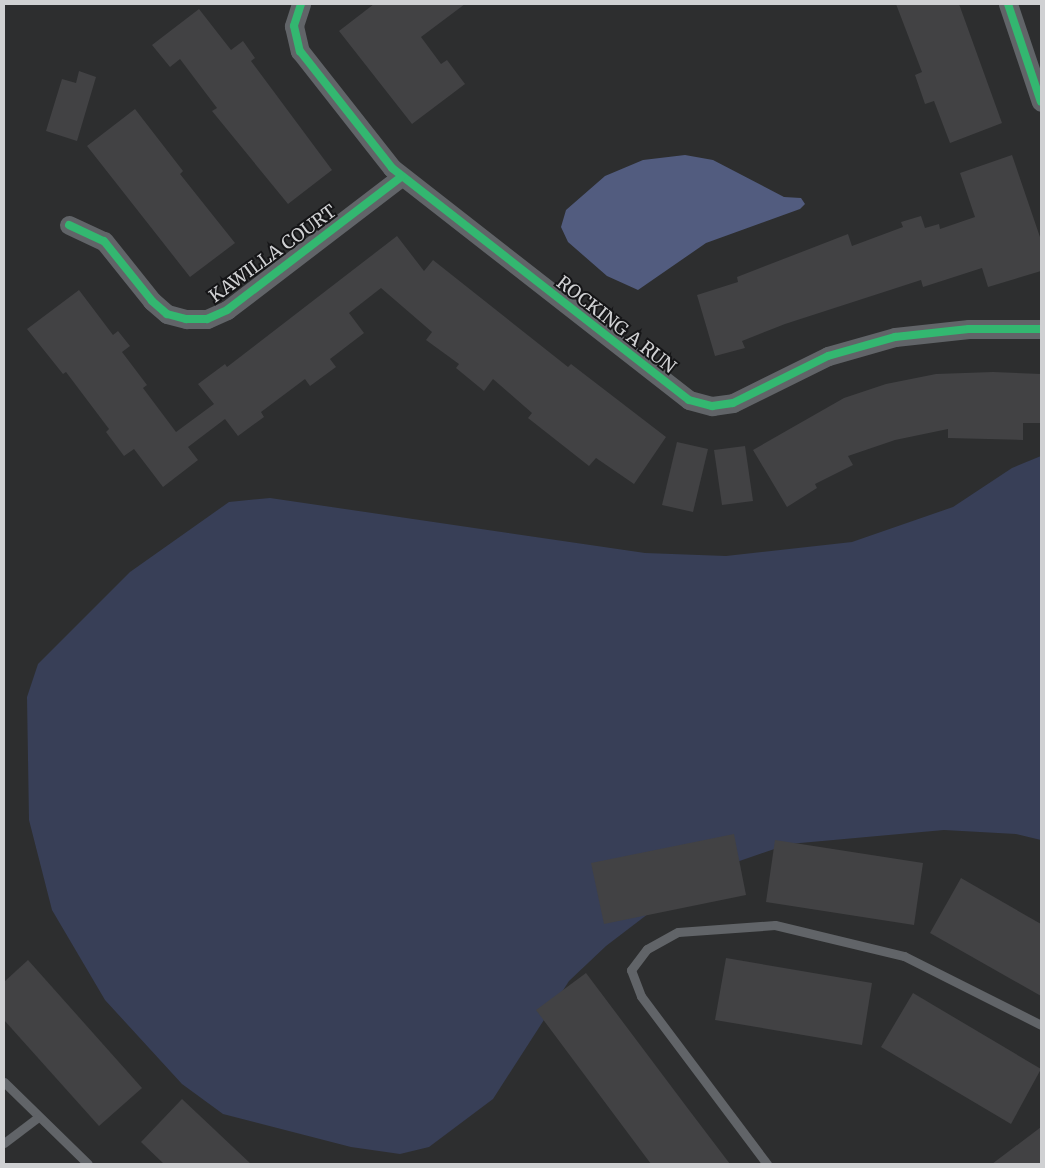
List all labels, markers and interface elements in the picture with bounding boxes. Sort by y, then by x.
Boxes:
street label: KAWILLA COURT [205,201,341,307]
street label: ROCKING A RUN [552,272,680,378]

